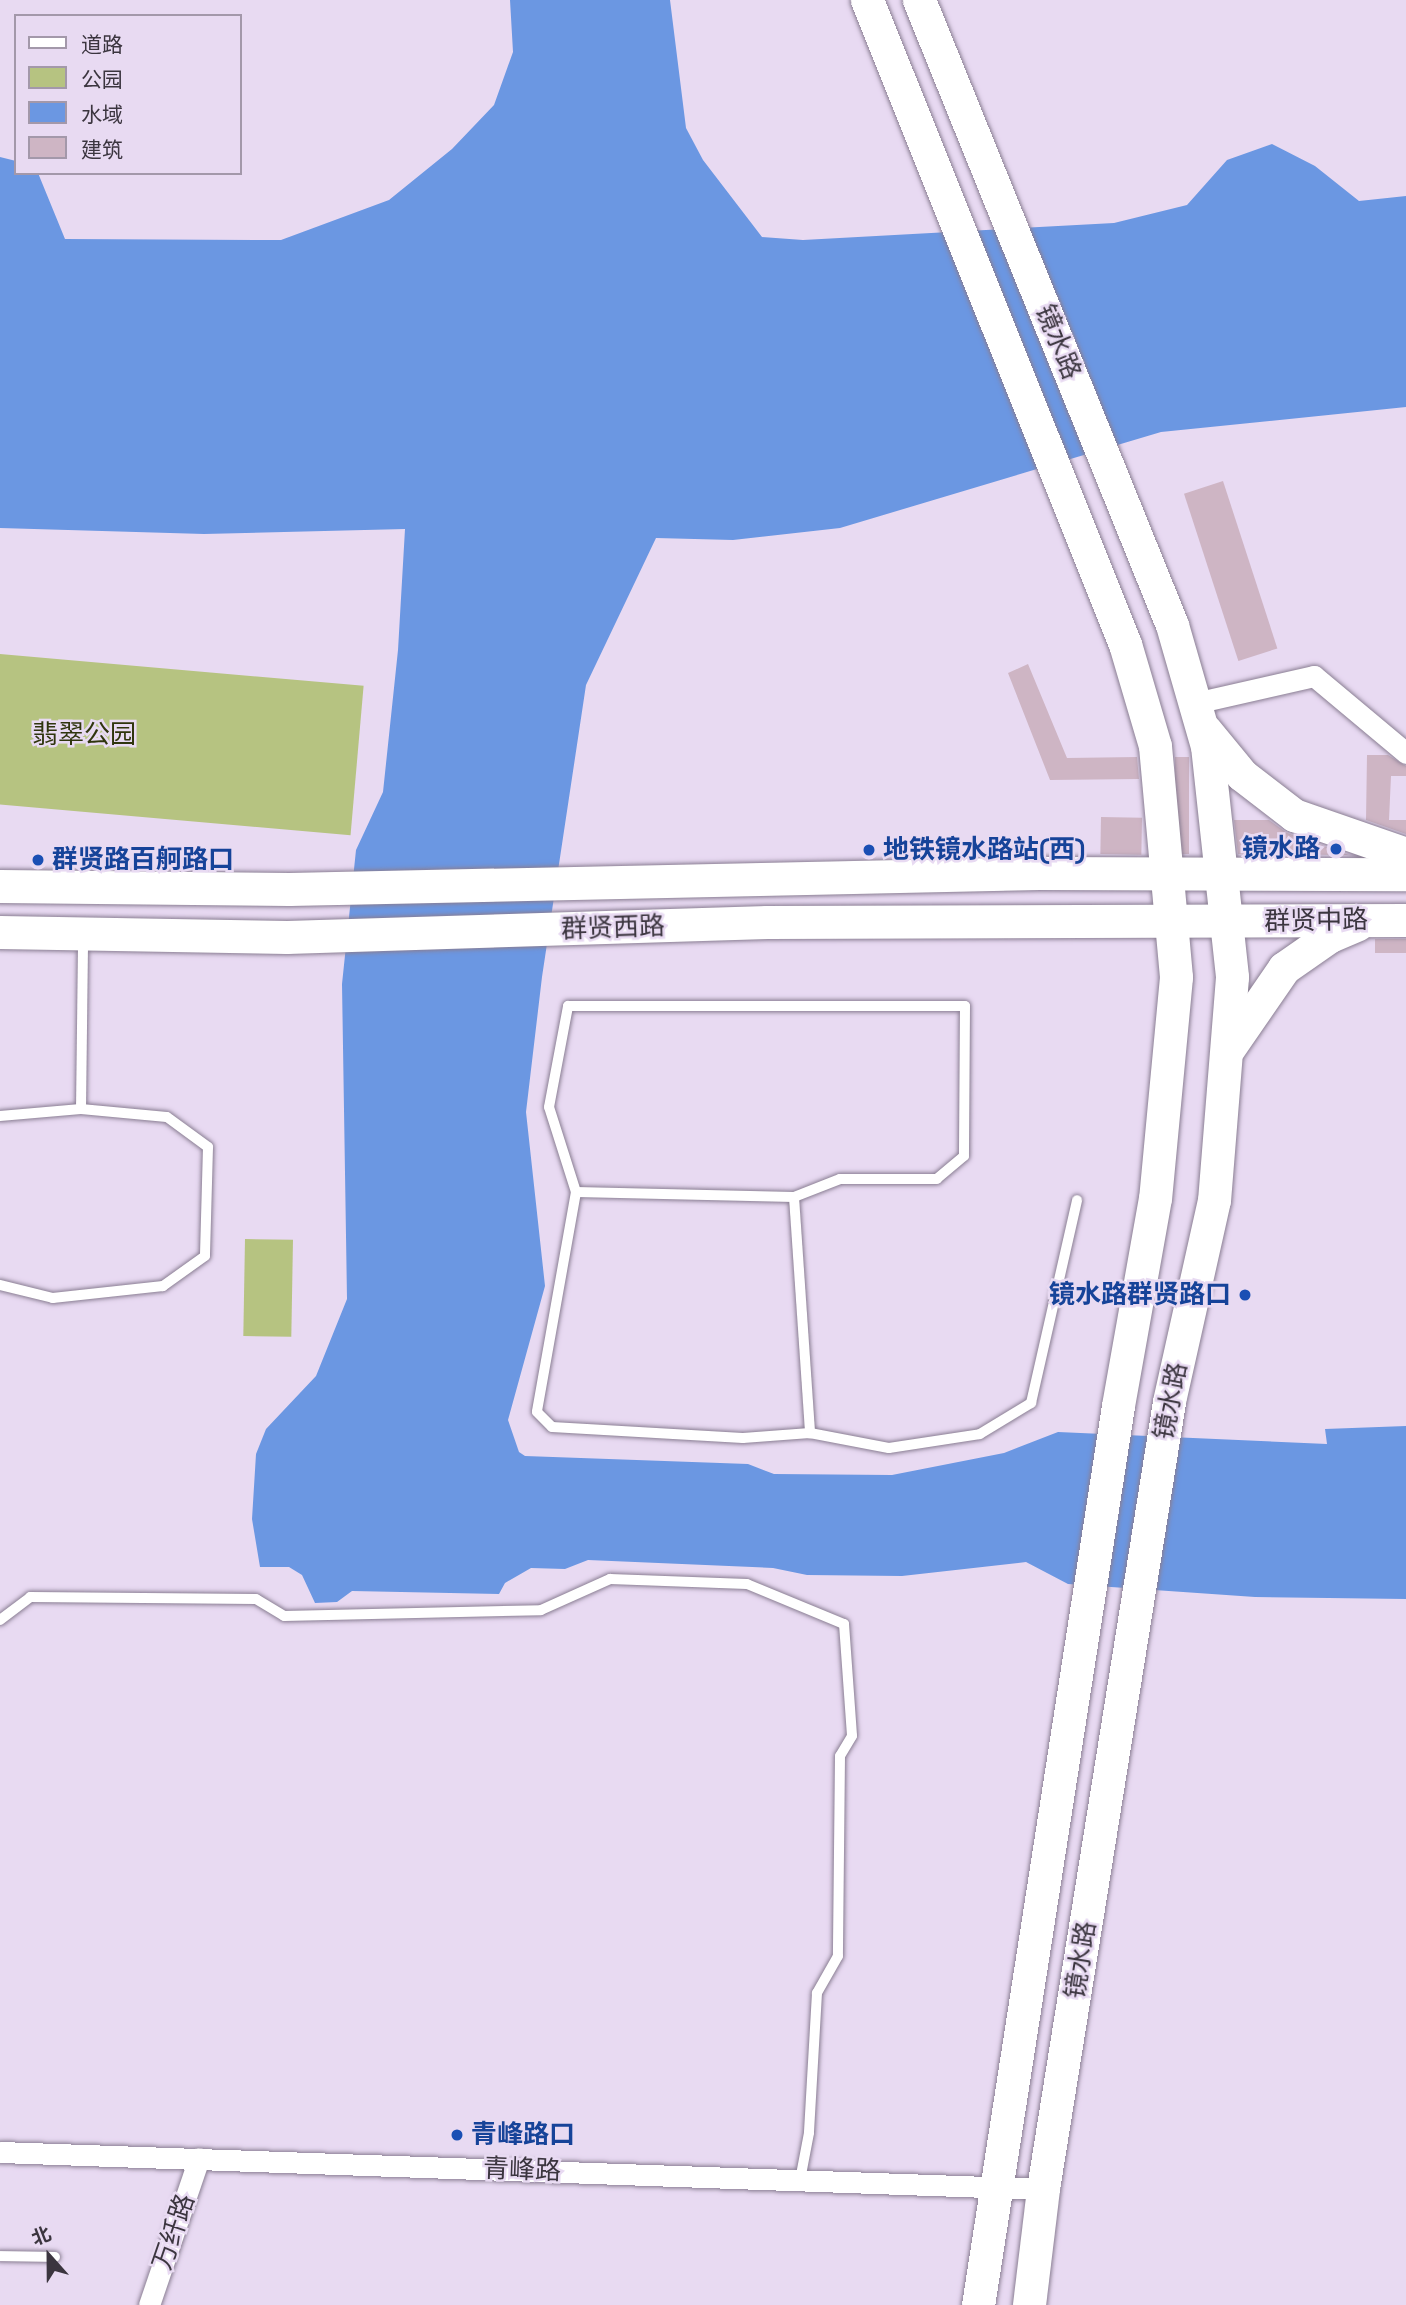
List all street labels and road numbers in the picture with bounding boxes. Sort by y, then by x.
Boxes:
street label: 镜水路 [1029,300,1087,384]
street label: 群贤中路 [1264,904,1368,938]
street label: 群贤西路 [560,911,666,945]
street label: 镜水路 [1148,1360,1194,1442]
street label: 镜水路 [1059,1919,1103,2001]
street label: 青峰路 [482,2153,562,2187]
street label: 万纤路 [147,2190,201,2274]

